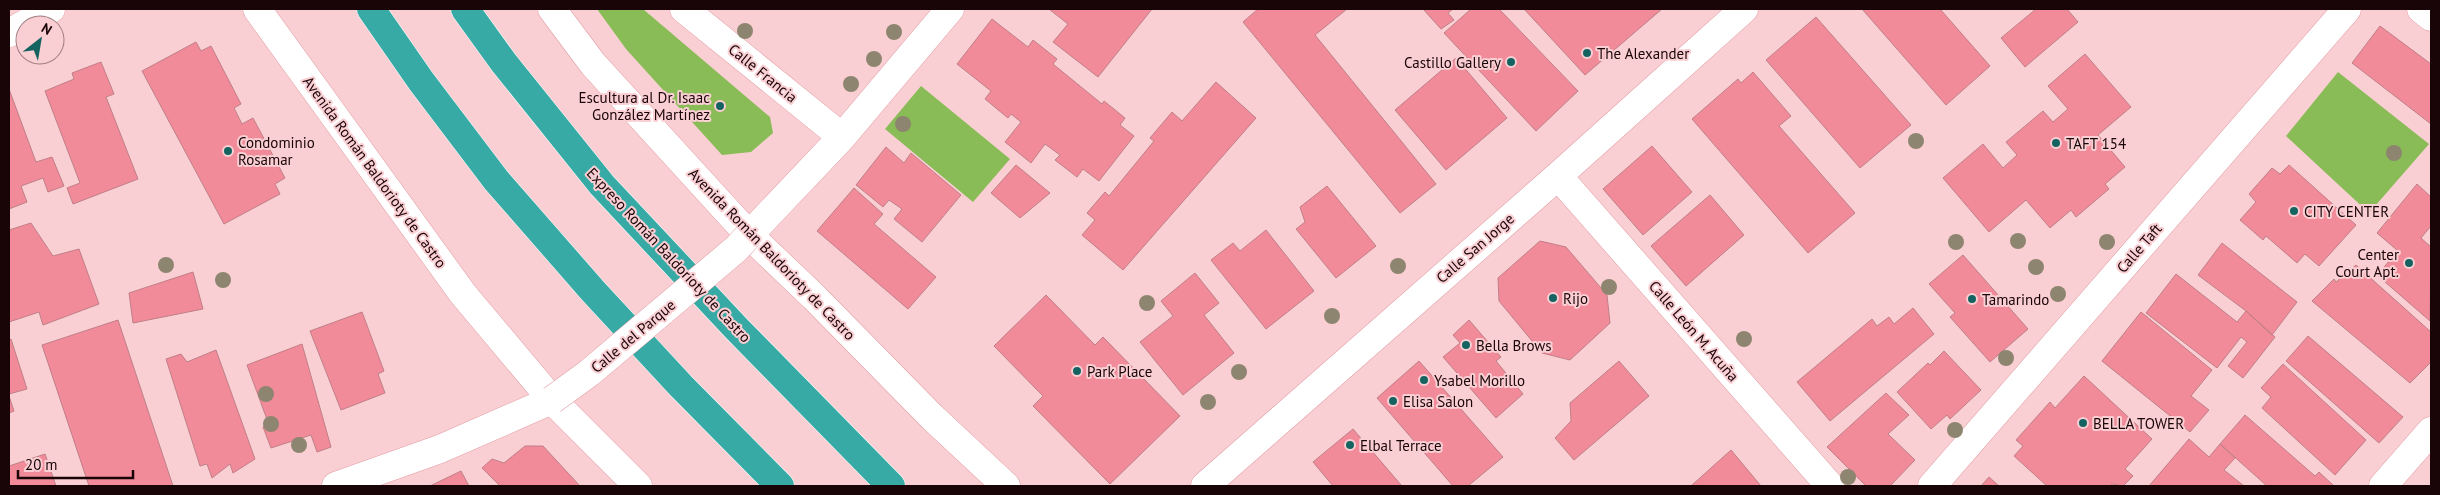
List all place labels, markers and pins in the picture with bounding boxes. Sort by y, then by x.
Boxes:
place label: The Alexander [1597,44,1689,63]
marker: The Alexander [1581,47,1593,59]
place label: Castillo Gallery [1404,53,1501,72]
marker: Castillo Gallery [1505,56,1517,68]
place label: Escultura al Dr. Isaac González Martínez [578,88,710,124]
marker: Escultura al Dr. Isaac González Martínez [714,100,726,112]
place label: Condominio Rosamar [238,133,315,169]
place label: TAFT 154 [2066,134,2126,153]
marker: TAFT 154 [2050,137,2062,149]
marker: Condominio Rosamar [222,145,234,157]
place label: CITY CENTER [2304,202,2389,221]
marker: CITY CENTER [2288,205,2300,217]
place label: Center Court Apt. [2335,245,2399,281]
marker: Center Court Apt. [2403,257,2415,269]
place label: Rijo [1563,289,1588,308]
place label: Tamarindo [1982,290,2049,309]
marker: Rijo [1547,292,1559,304]
marker: Tamarindo [1966,293,1978,305]
place label: Bella Brows [1476,336,1552,355]
marker: Bella Brows [1460,339,1472,351]
place label: Park Place [1087,362,1152,381]
marker: Park Place [1071,365,1083,377]
place label: Ysabel Morillo [1434,371,1525,390]
marker: Ysabel Morillo [1418,374,1430,386]
place label: Elisa Salon [1403,392,1473,411]
marker: Elisa Salon [1387,395,1399,407]
place label: BELLA TOWER [2093,414,2184,433]
marker: BELLA TOWER [2077,417,2089,429]
place label: Elbal Terrace [1360,436,1442,455]
marker: Elbal Terrace [1344,439,1356,451]

